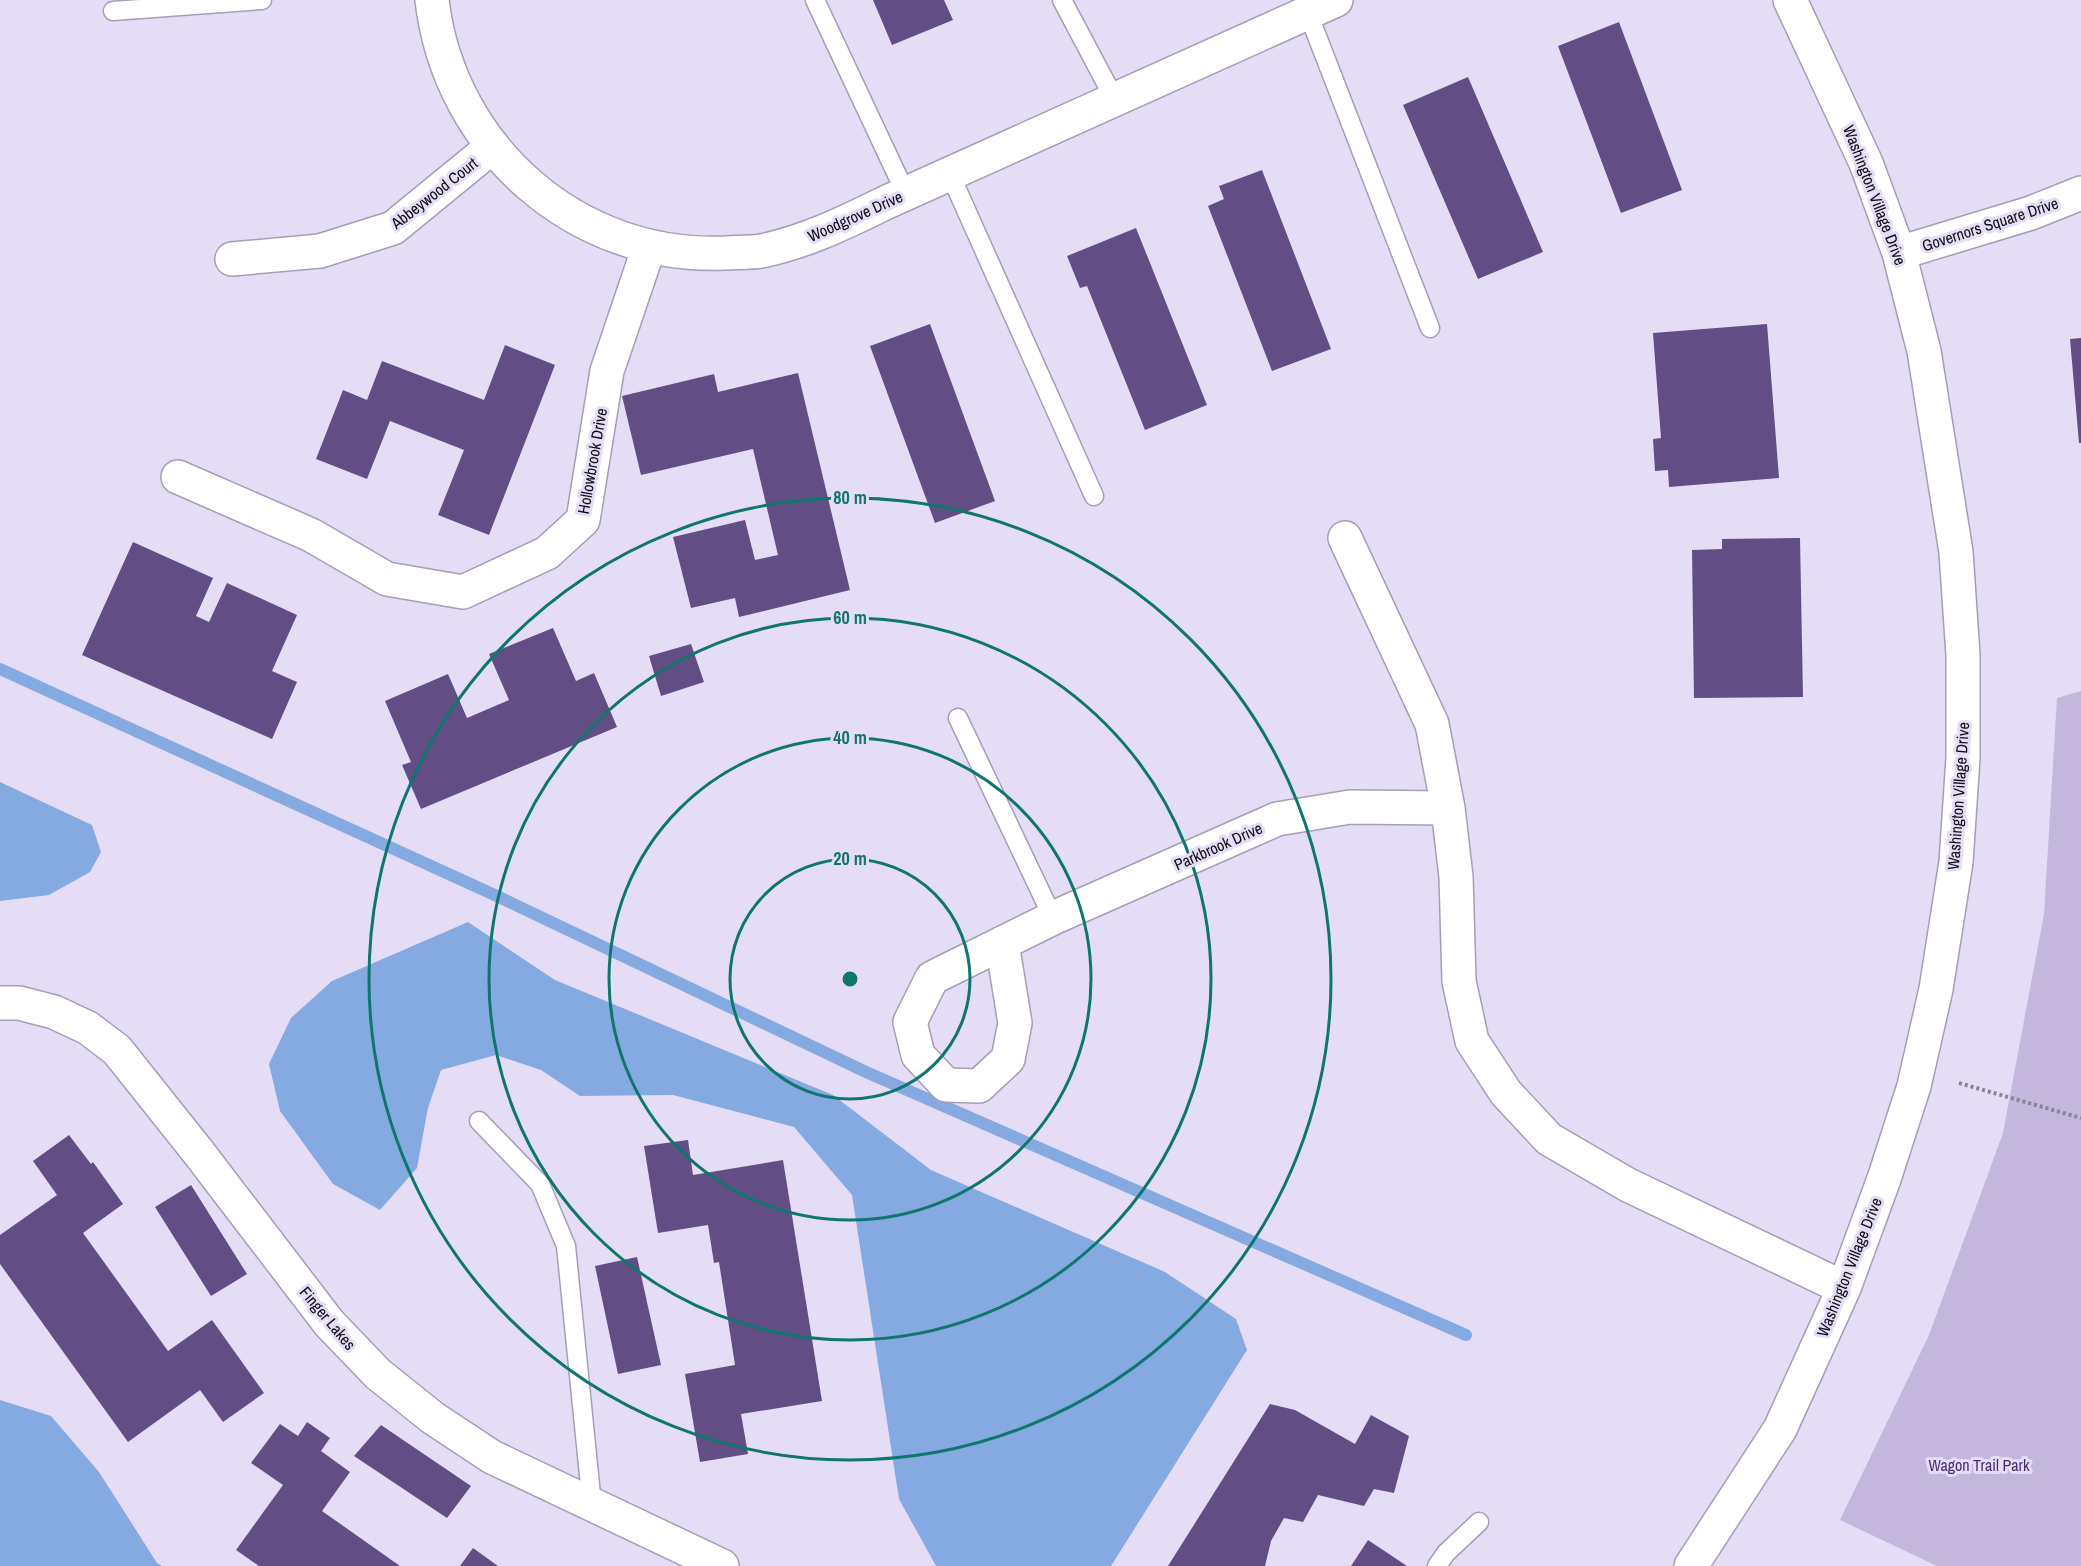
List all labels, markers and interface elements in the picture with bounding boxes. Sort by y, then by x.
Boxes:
street label: Washington Village Drive [1838,122,1912,268]
street label: Abbeywood Court [385,152,482,234]
street label: Woodgrove Drive [804,185,906,247]
street label: Governors Square Drive [1919,192,2061,256]
street label: Hollowbrook Drive [572,406,612,516]
text: 80 m [833,485,867,510]
text: 60 m [833,605,867,630]
street label: Washington Village Drive [1942,721,1974,871]
text: 40 m [833,725,867,750]
street label: Parkbrook Drive [1170,817,1266,875]
text: 20 m [833,846,867,871]
centre of rings [840,969,860,989]
street label: Washington Village Drive [1811,1194,1887,1340]
street label: Finger Lakes [295,1282,361,1354]
park label: Wagon Trail Park [1929,1454,2030,1476]

